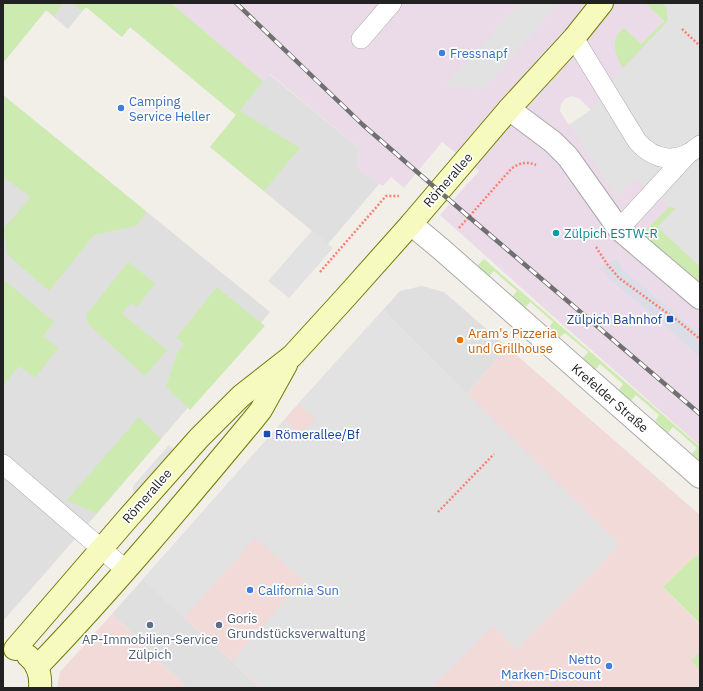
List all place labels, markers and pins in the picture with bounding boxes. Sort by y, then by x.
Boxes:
place label: Fressnapf [450,45,507,62]
marker: Fressnapf [437,48,447,58]
place label: Camping Service Heller [129,93,210,125]
marker: Camping Service Heller [116,103,126,113]
place label: Zülpich ESTW-R [564,225,658,242]
marker: Zülpich ESTW-R [551,228,561,238]
place label: Zülpich Bahnhof [567,311,662,328]
marker: Zülpich Bahnhof [665,314,675,324]
place label: Aram's Pizzeria und Grillhouse [468,325,557,357]
marker: Aram's Pizzeria und Grillhouse [455,335,465,345]
place label: Römerallee/Bf [275,426,359,443]
marker: Römerallee/Bf [262,429,272,439]
place label: California Sun [258,582,339,599]
marker: California Sun [245,585,255,595]
place label: Goris Grundstücksverwaltung [227,610,366,642]
marker: AP-Immobilien-Service Zülpich [145,620,155,630]
marker: Goris Grundstücksverwaltung [214,620,224,630]
place label: AP-Immobilien-Service Zülpich [82,631,218,663]
place label: Netto Marken-Discount [501,651,601,683]
marker: Netto Marken-Discount [604,661,614,671]

